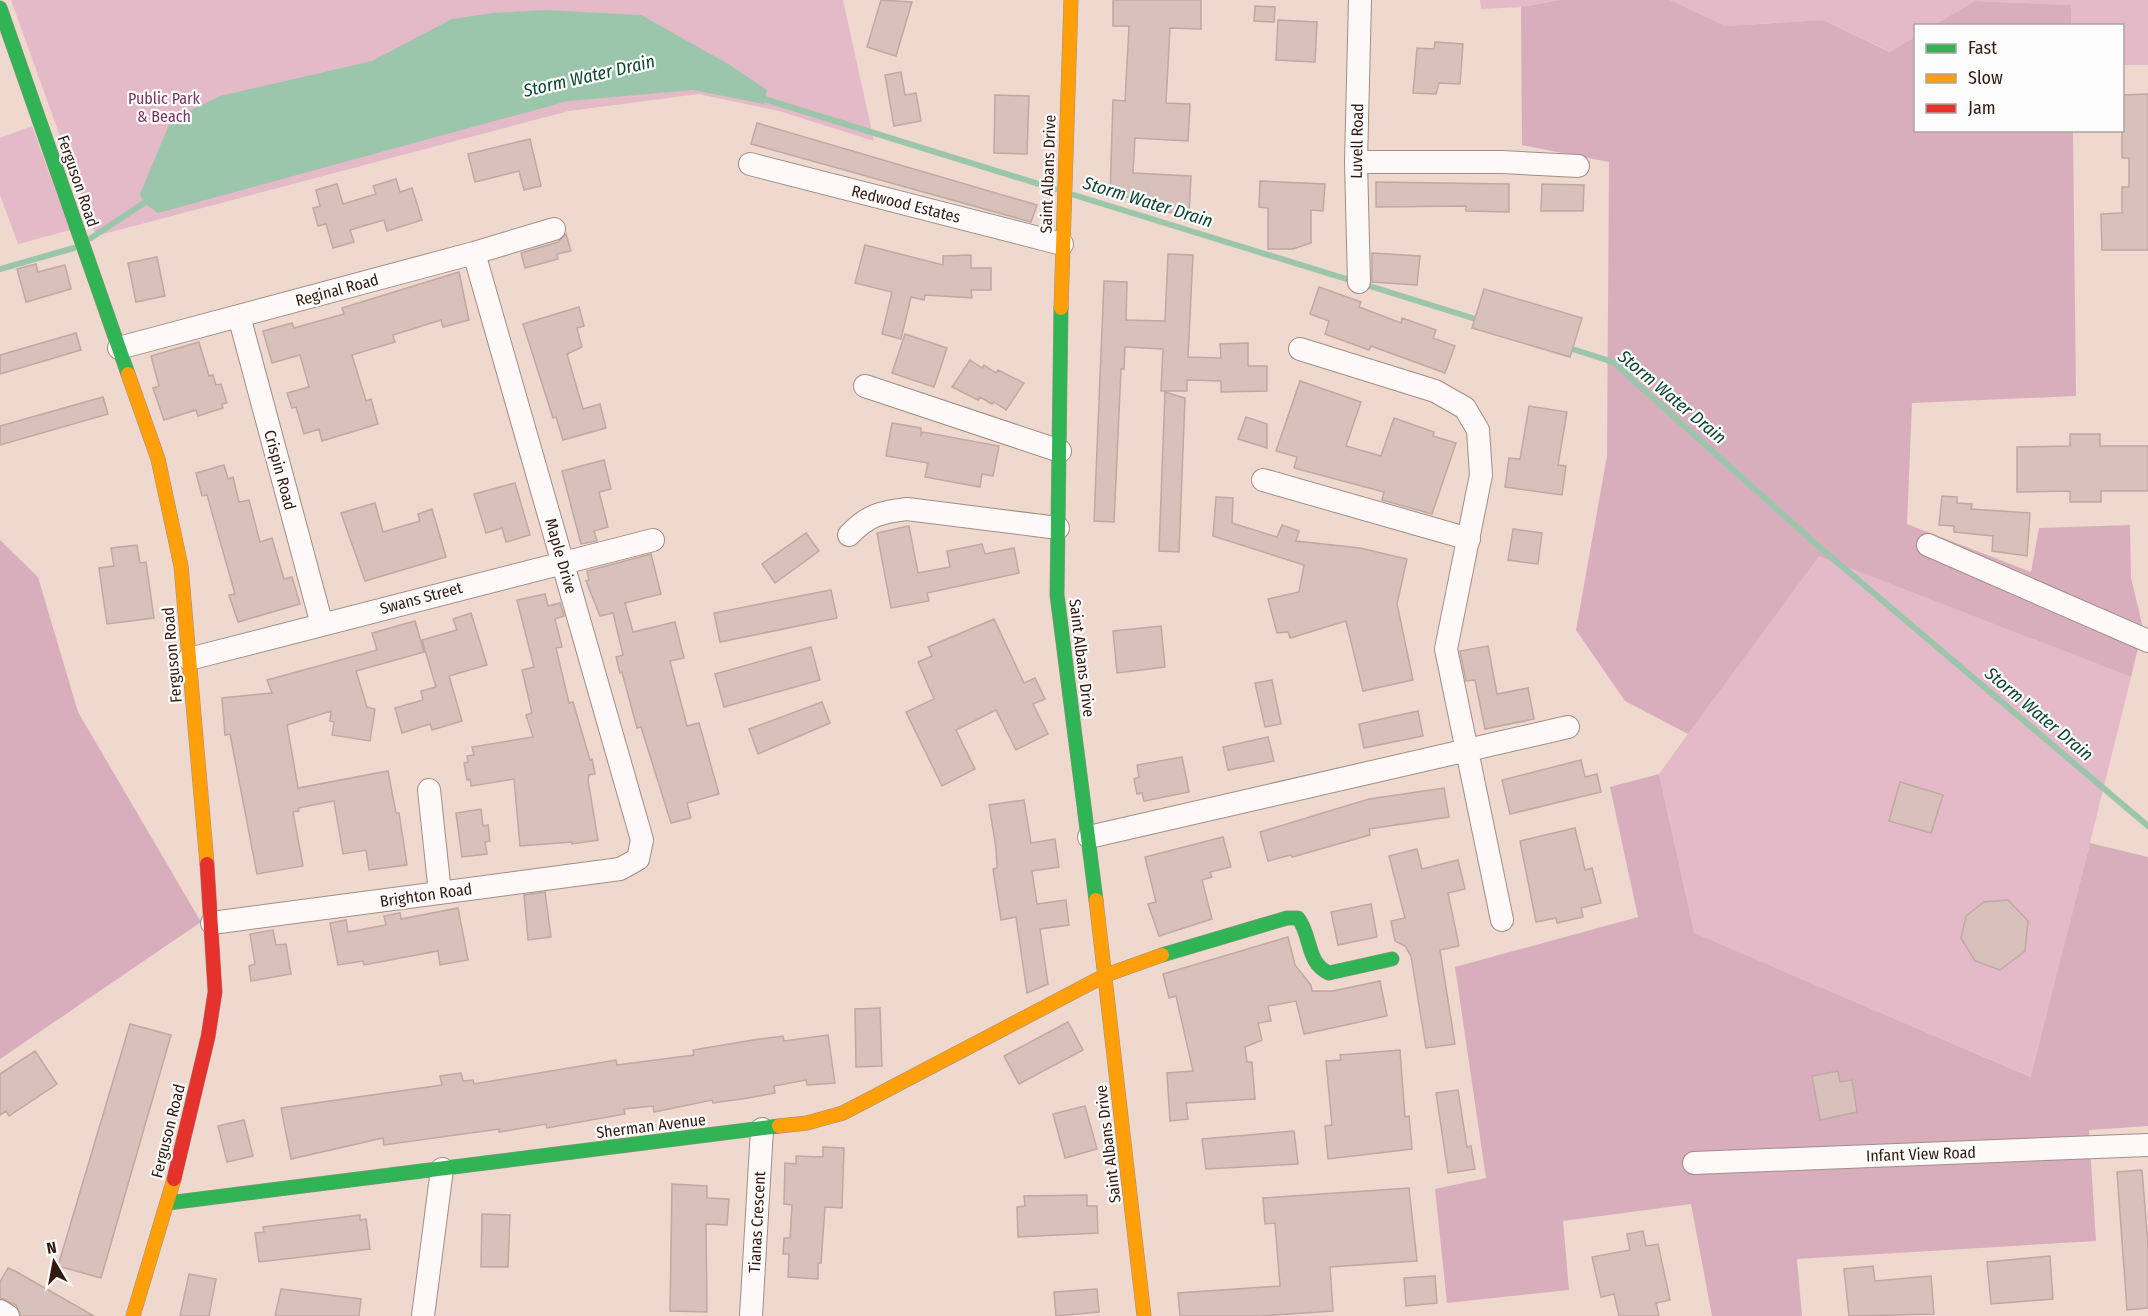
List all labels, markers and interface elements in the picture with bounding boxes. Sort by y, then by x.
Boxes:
legend [1914,24,2124,132]
text: Fast [1968,37,1997,59]
water label: Storm Water Drain [520,50,657,102]
text: Slow [1968,67,2003,89]
park label: Public Park & Beach [128,89,201,126]
text: Jam [1968,97,1996,119]
street label: Luvell Road [1347,103,1367,179]
street label: Saint Albans Drive [1036,114,1060,234]
street label: Ferguson Road [53,132,103,230]
water label: Storm Water Drain [1080,172,1215,232]
street label: Redwood Estates [850,181,963,227]
street label: Reginal Road [293,270,381,310]
water label: Storm Water Drain [1613,345,1731,449]
street label: Crispin Road [260,428,300,512]
street label: Maple Drive [541,516,581,596]
street label: Swans Street [378,578,465,618]
street label: Saint Albans Drive [1065,598,1099,718]
street label: Ferguson Road [158,606,186,704]
water label: Storm Water Drain [1980,662,2098,766]
street label: Brighton Road [379,879,473,911]
street label: Ferguson Road [147,1082,189,1180]
street label: Saint Albans Drive [1091,1084,1125,1204]
street label: Sherman Avenue [595,1110,707,1142]
street label: Infant View Road [1866,1143,1976,1165]
street label: Tianas Crescent [745,1170,769,1273]
north arrow [24,1232,84,1292]
text: N [45,1238,58,1258]

